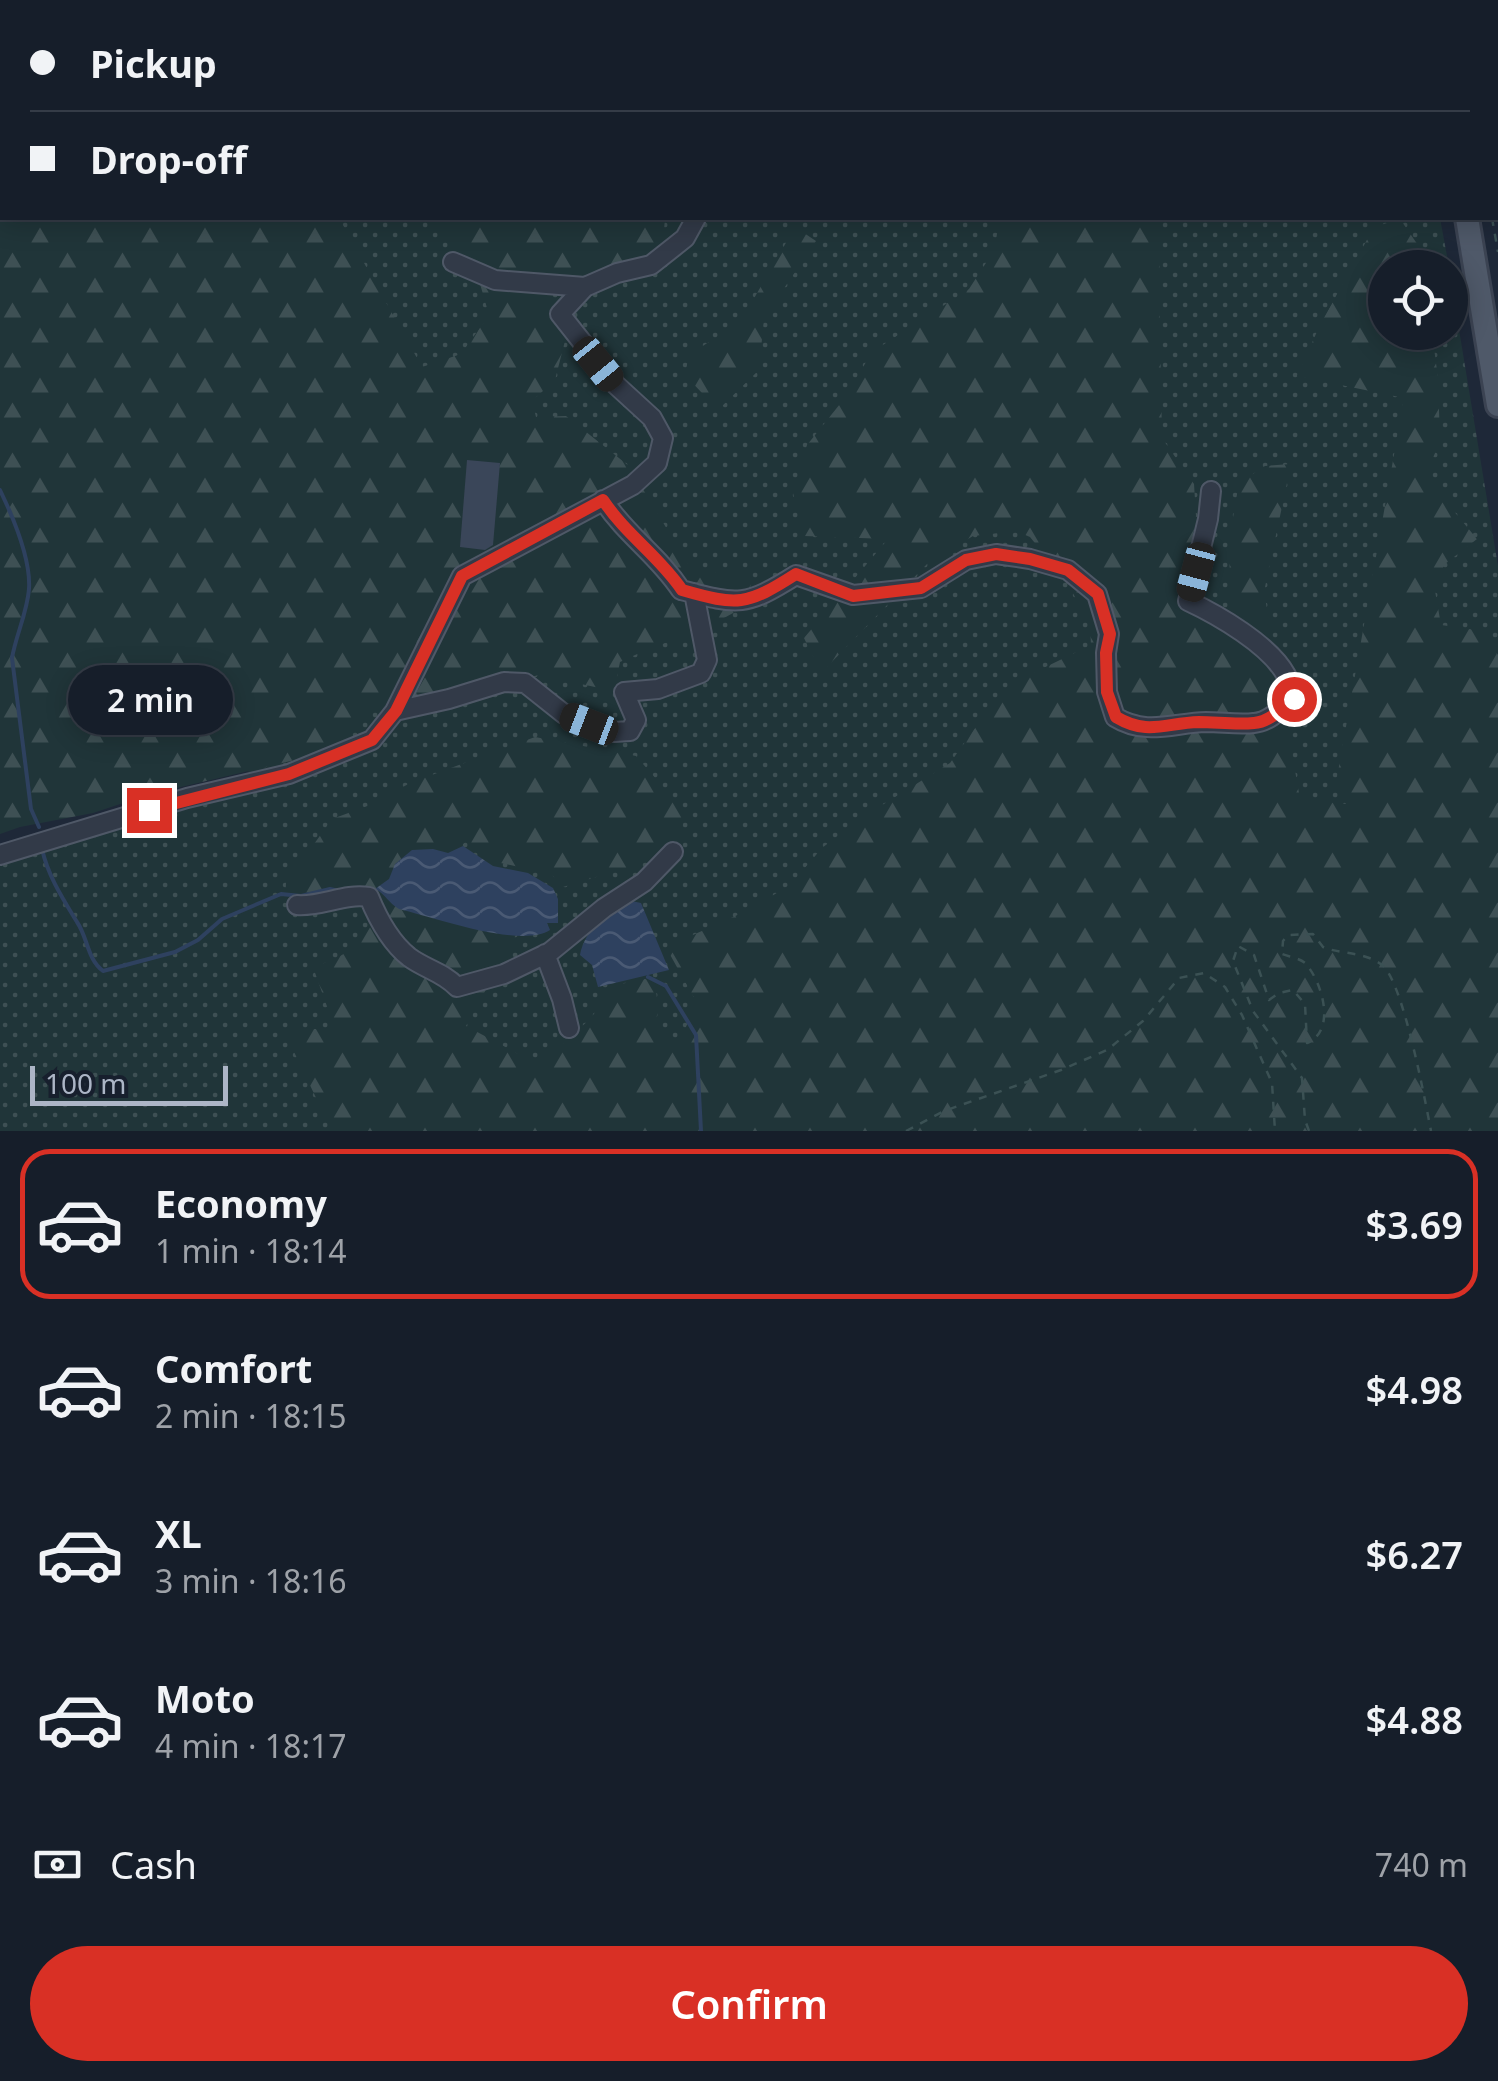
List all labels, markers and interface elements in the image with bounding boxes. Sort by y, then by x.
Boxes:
text: Pickup [90,37,217,89]
text: Drop-off [90,133,247,185]
map controls [1368,250,1468,350]
button: locate [1368,250,1468,350]
car [567,331,629,397]
car [1174,539,1218,605]
callout: 2 min [66,665,232,735]
route start [1272,677,1317,722]
text: 2 min [107,678,194,721]
car [556,699,622,749]
route end [127,788,172,833]
scale bar [30,1061,228,1106]
text: 100 m [45,1064,127,1102]
text: Economy [155,1177,327,1229]
icon: car [35,1179,125,1269]
text: $3.69 [1366,1198,1463,1250]
text: 1 min · 18:14 [155,1229,347,1272]
text: Comfort [155,1342,312,1394]
icon: car [35,1344,125,1434]
text: $4.98 [1366,1363,1463,1415]
text: 2 min · 18:15 [155,1394,347,1437]
text: XL [155,1507,202,1559]
icon: car [35,1509,125,1599]
text: $6.27 [1366,1528,1463,1580]
text: 3 min · 18:16 [155,1559,347,1602]
text: Moto [155,1672,255,1724]
icon: car [35,1674,125,1764]
text: $4.88 [1366,1693,1463,1745]
text: 4 min · 18:17 [155,1724,347,1767]
icon: cash [30,1837,85,1892]
text: Cash [110,1838,197,1890]
text: 740 m [1375,1843,1468,1886]
button: Confirm [30,1946,1468,2061]

